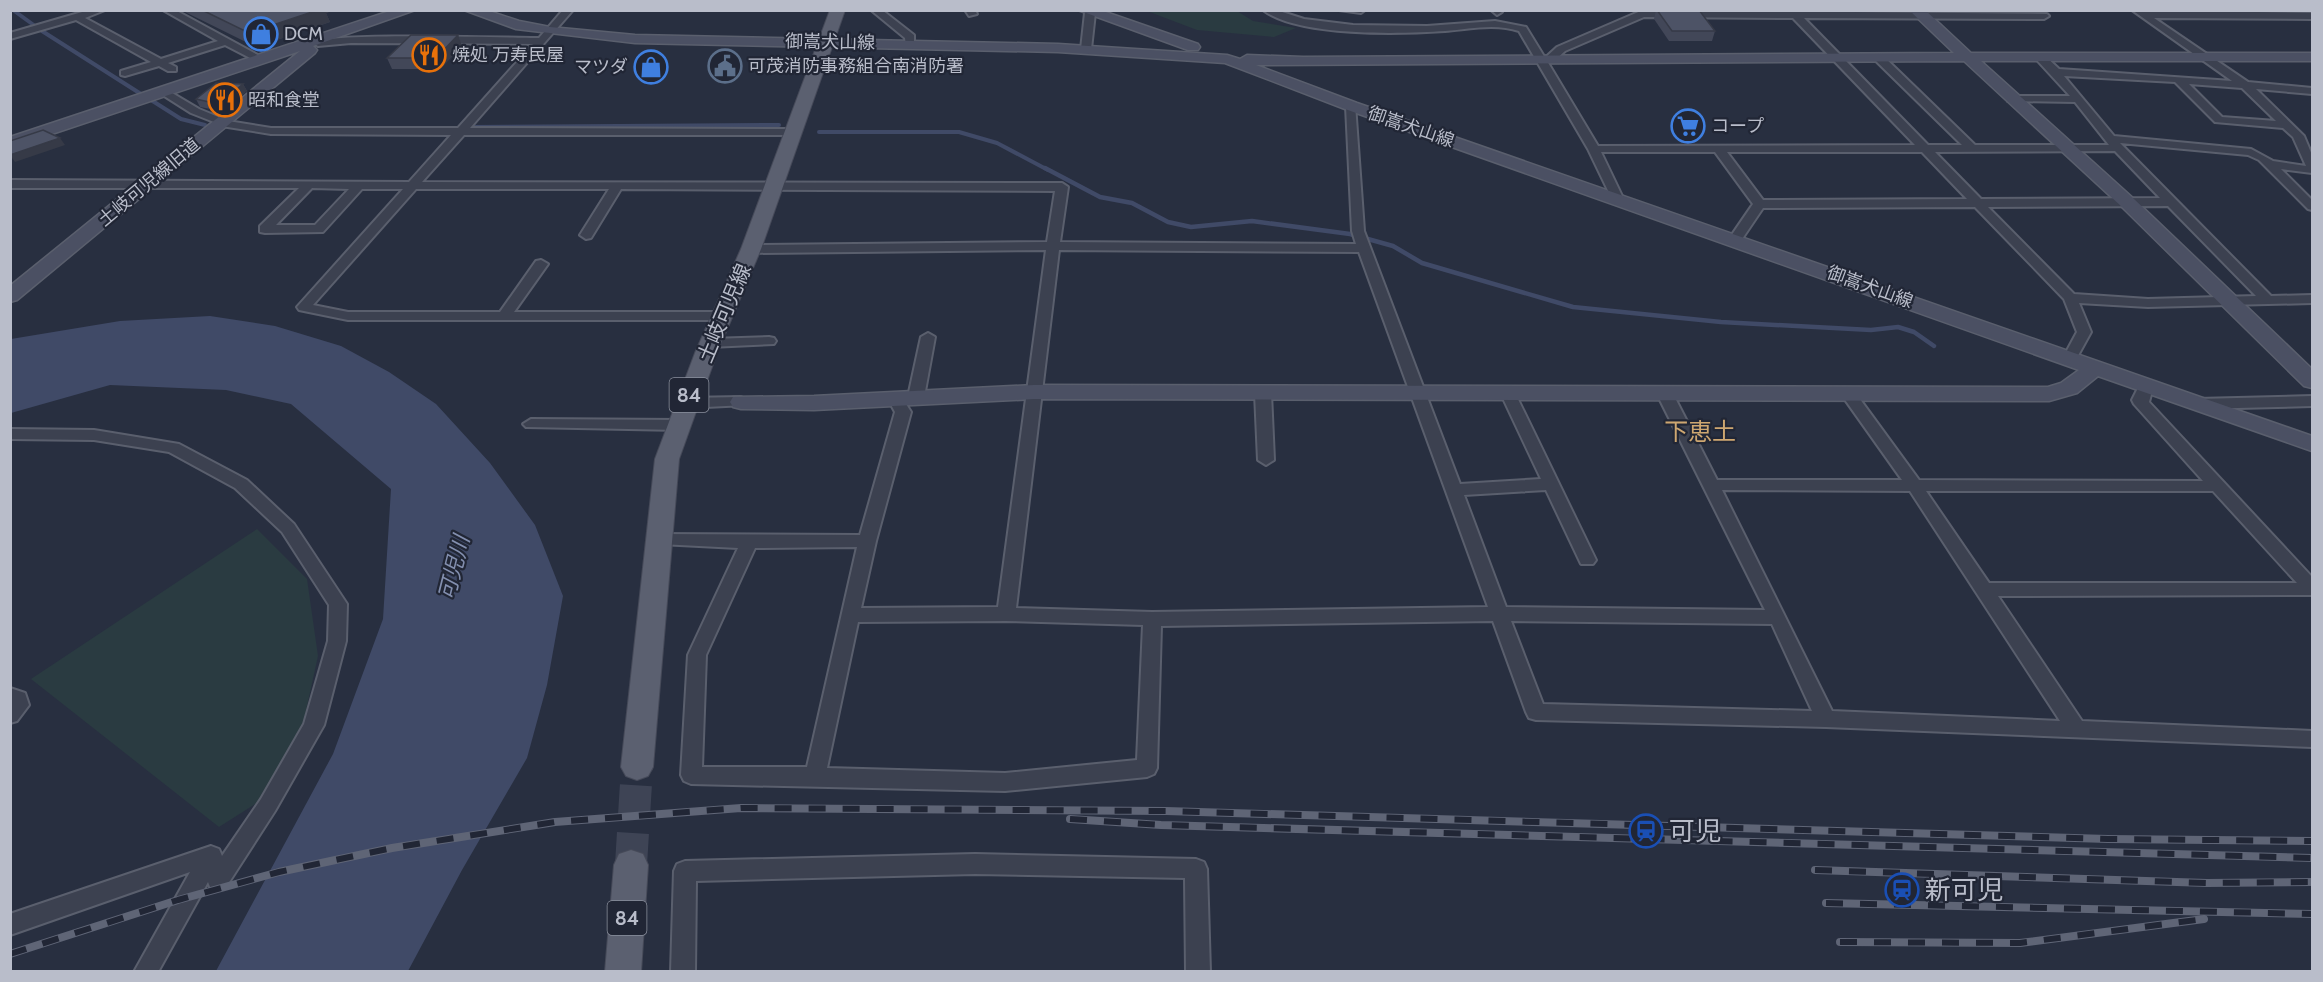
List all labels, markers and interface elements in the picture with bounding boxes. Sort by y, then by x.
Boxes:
shop icon: DCM [243,16,279,52]
place label: DCM [284,23,323,45]
street label: 御嵩犬山線 [785,30,875,54]
restaurant icon: 焼処 万寿民屋 [411,37,447,73]
place label: 焼処 万寿民屋 [452,44,564,66]
public building icon: 可茂消防事務組合南消防署 [707,48,743,84]
shop icon: マツダ [633,49,669,85]
place label: 可茂消防事務組合南消防署 [748,55,964,77]
place label: マツダ [574,56,628,78]
restaurant icon: 昭和食堂 [207,82,243,118]
place label: 昭和食堂 [248,89,320,111]
street label: 御嵩犬山線 [1365,102,1457,152]
supermarket icon: コープ [1670,108,1706,144]
place label: コープ [1711,115,1764,137]
street label: 土岐可児線旧道 [94,133,204,231]
street label: 土岐可児線 [692,260,756,366]
street label: 御嵩犬山線 [1824,261,1916,313]
road number: 84 [670,378,708,412]
district label: 下恵土 [1664,417,1736,446]
water label: 可児川 [433,531,476,603]
station icon: 可児 [1628,813,1664,849]
place label: 可児 [1669,815,1721,847]
station icon: 新可児 [1884,872,1920,908]
place label: 新可児 [1925,874,2003,906]
road number: 84 [608,901,646,935]

